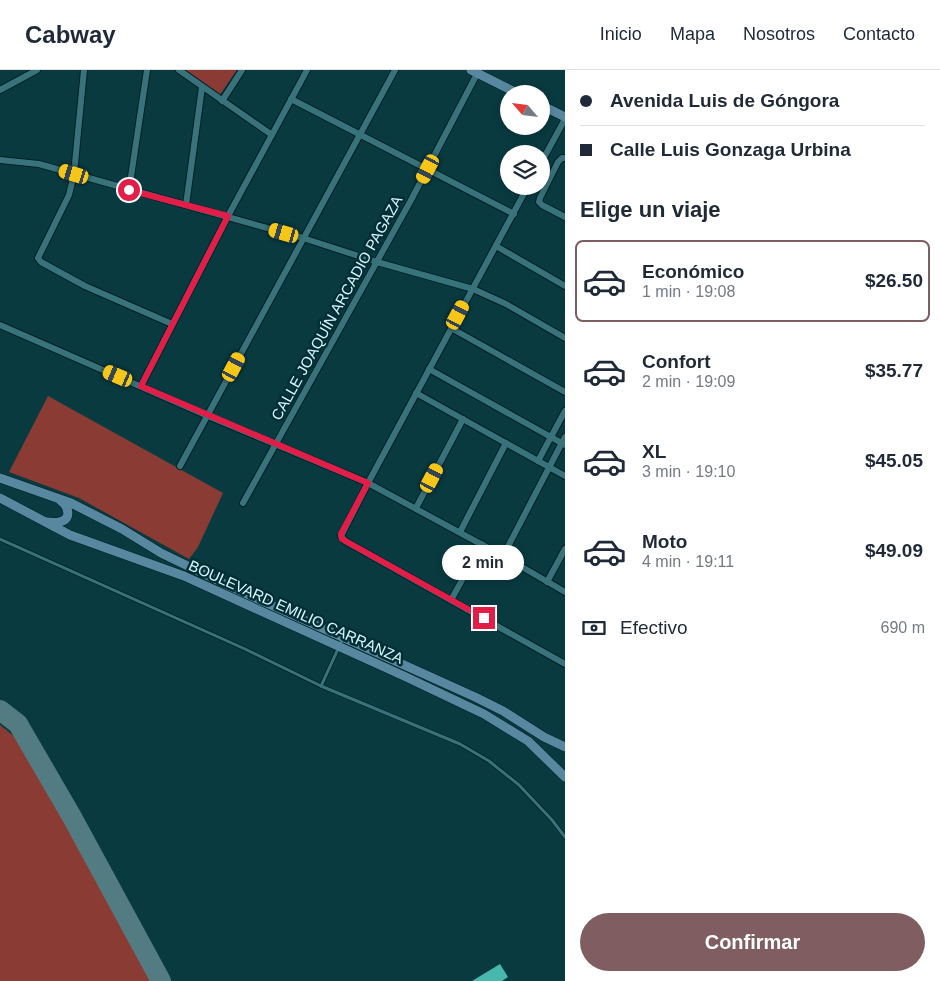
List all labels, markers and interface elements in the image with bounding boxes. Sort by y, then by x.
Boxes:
text: Cabway [25,21,116,48]
text: Inicio [600,24,642,44]
text: Mapa [670,24,715,44]
text: Nosotros [743,24,815,44]
text: Contacto [843,24,915,44]
north arrow [500,85,550,135]
map controls [500,85,550,195]
text: Avenida Luis de Góngora [610,90,839,111]
text: Calle Luis Gonzaga Urbina [610,139,851,160]
button: layers [500,145,550,195]
car [414,152,441,186]
car [57,162,90,186]
route start [118,179,140,201]
street label: CALLE JOAQUÍN ARCADIO PAGAZA [268,193,406,423]
text: Elige un viaje [580,197,721,222]
car [267,222,300,244]
icon: car [582,259,627,304]
text: Económico [642,261,744,282]
text: $26.50 [865,270,923,291]
text: 1 min · 19:08 [642,283,735,300]
car [444,298,471,332]
icon: car [582,349,627,394]
car [220,350,247,384]
text: Confort [642,351,711,372]
text: $35.77 [865,360,923,381]
car [101,363,134,389]
text: 2 min · 19:09 [642,373,735,390]
icon: car [582,439,627,484]
text: XL [642,441,666,462]
text: $45.05 [865,450,923,471]
car [418,461,445,495]
text: 3 min · 19:10 [642,463,735,480]
icon: car [582,529,627,574]
text: Moto [642,531,687,552]
text: $49.09 [865,540,923,561]
callout: 2 min [443,546,525,580]
text: 4 min · 19:11 [642,553,734,570]
text: 2 min [462,554,504,571]
street label: BOULEVARD EMILIO CARRANZA [186,556,406,667]
route end [473,607,495,629]
icon: cash [580,614,608,642]
text: Efectivo [620,617,688,638]
text: 690 m [881,619,925,636]
button: Confirmar [580,913,925,971]

